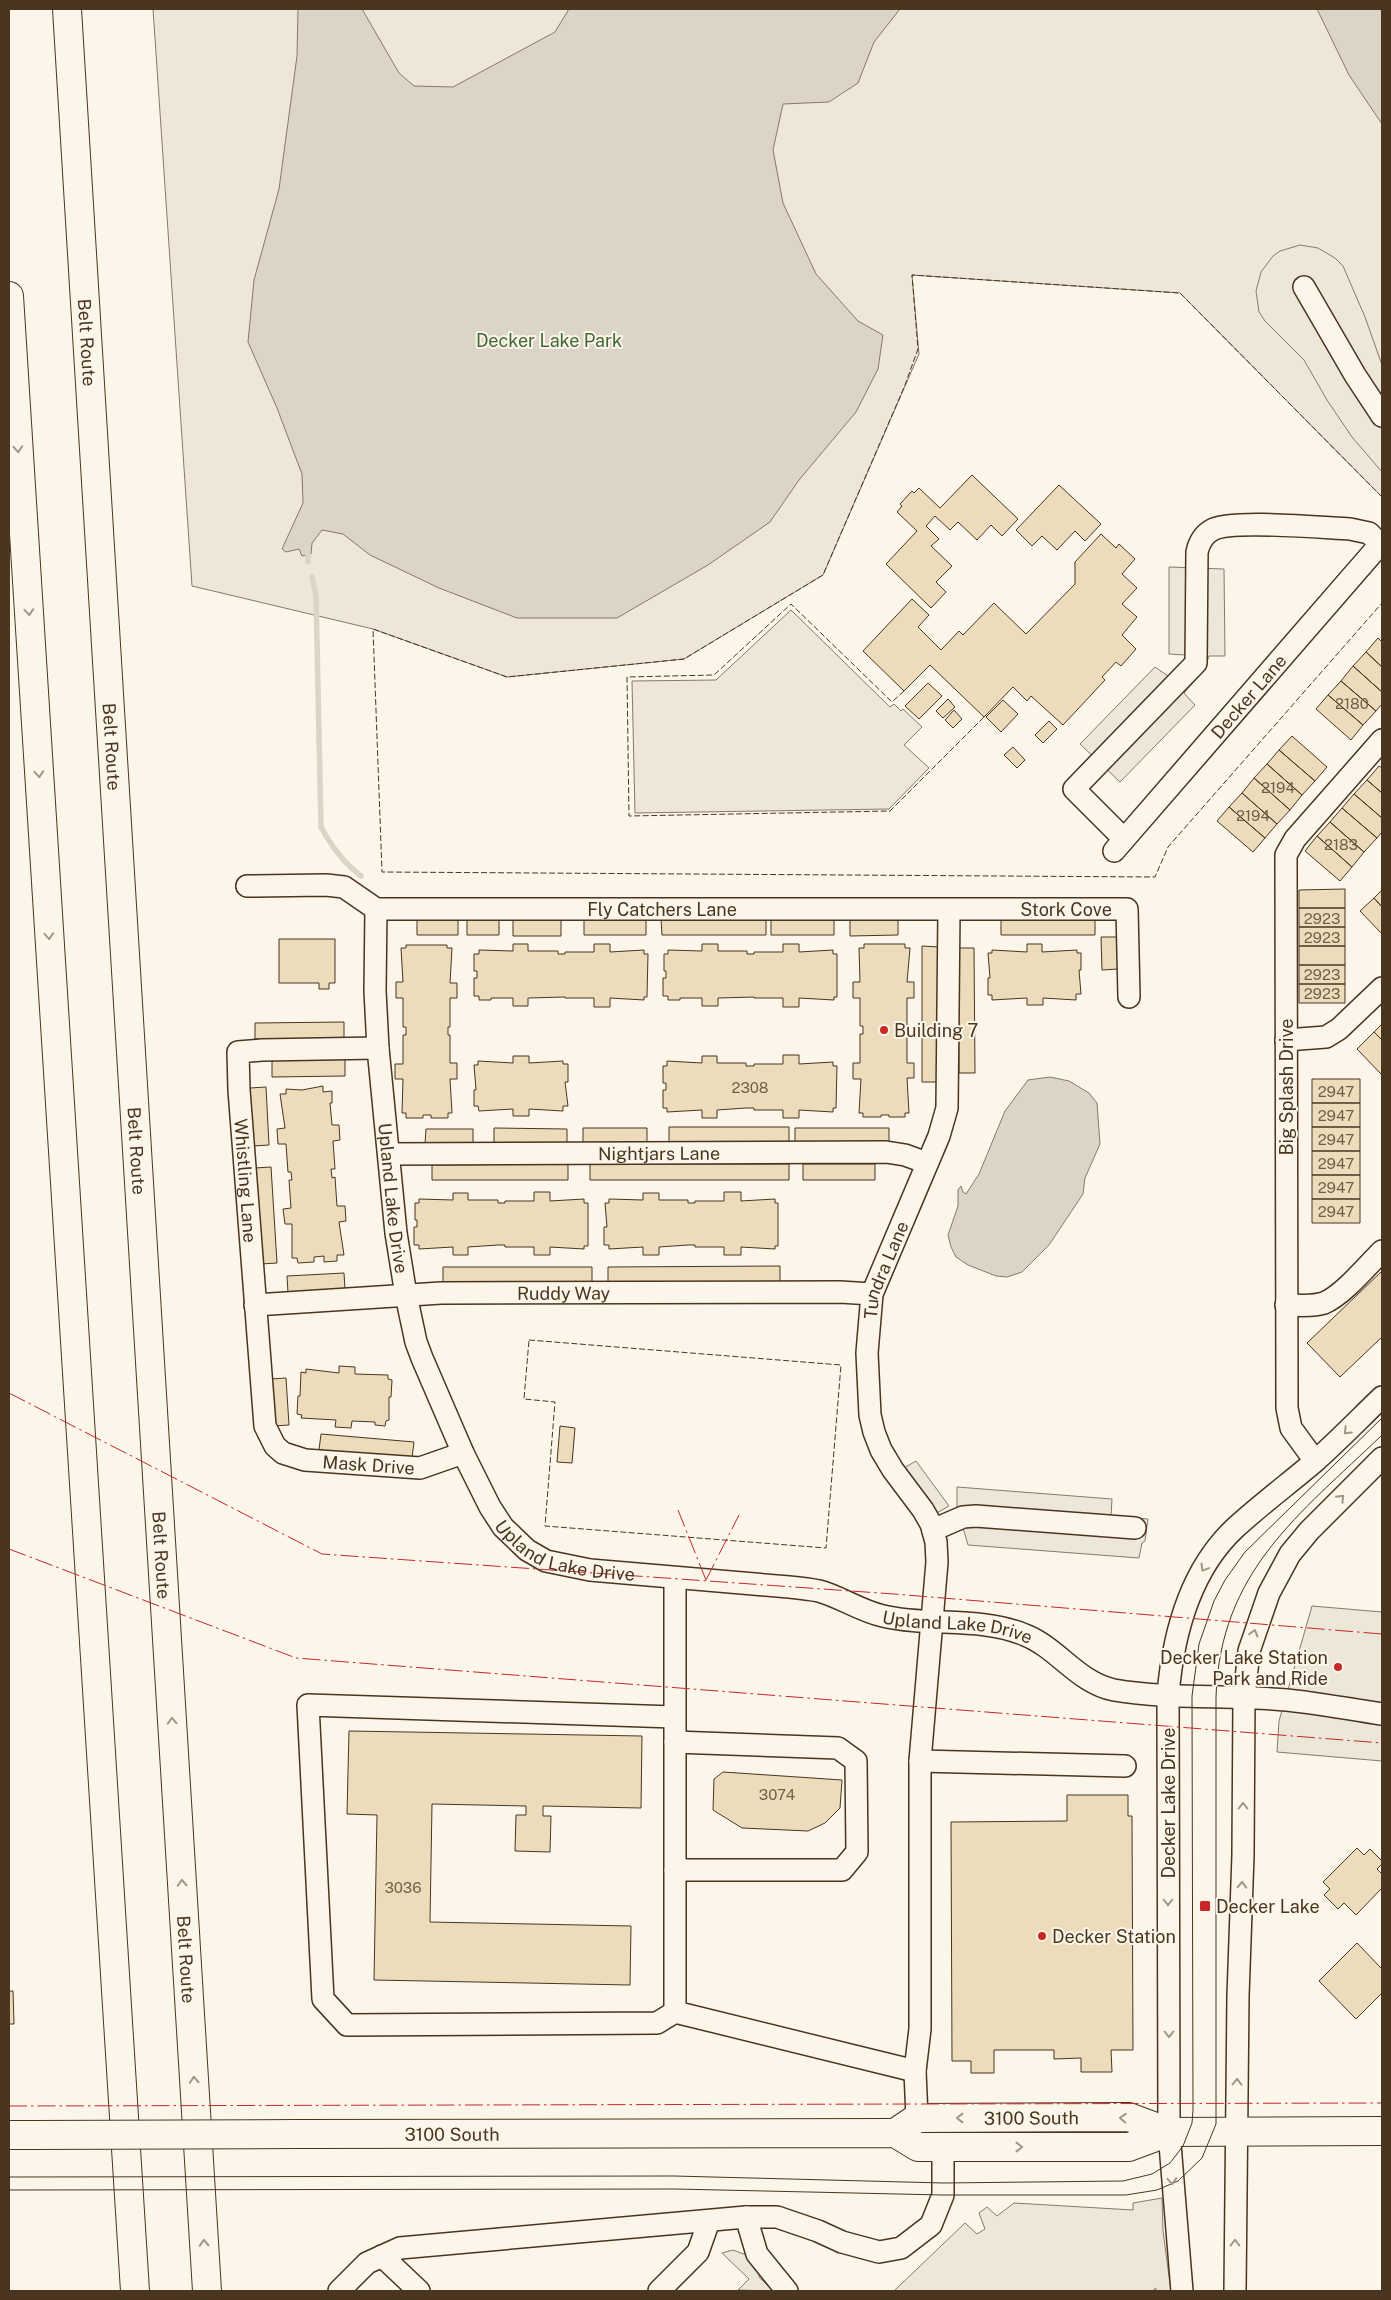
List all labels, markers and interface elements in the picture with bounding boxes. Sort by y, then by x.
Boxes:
street label: Belt Route [74,298,101,387]
park label: Decker Lake Park [476,330,622,351]
one-way arrow [13,446,24,454]
one-way arrow [23,608,34,616]
street label: Decker Lane [1206,650,1290,742]
house number: 2180 [1335,695,1369,712]
street label: Belt Route [99,702,125,791]
one-way arrow [33,770,44,778]
house number: 2194 [1261,779,1295,796]
house number: 2194 [1236,807,1270,824]
house number: 2183 [1324,836,1358,853]
street label: Fly Catchers Lane [587,899,737,920]
street label: Stork Cove [1020,899,1112,920]
house number: 2923 [1304,910,1340,927]
house number: 2923 [1304,929,1340,946]
one-way arrow [44,932,55,940]
house number: 2923 [1304,966,1340,983]
house number: 2923 [1304,985,1340,1002]
street label: Big Splash Drive [1276,1018,1297,1156]
place label: Building 7 [894,1020,978,1041]
marker: Building 7 [878,1024,890,1036]
house number: 2308 [731,1079,769,1096]
house number: 2947 [1318,1083,1354,1100]
street label: Belt Route [124,1106,150,1195]
house number: 2947 [1318,1107,1354,1124]
street label: Whistling Lane [231,1118,261,1244]
street label: Upland Lake Drive [375,1122,413,1275]
house number: 2947 [1318,1131,1354,1148]
street label: Nightjars Lane [598,1142,720,1164]
house number: 2947 [1318,1155,1354,1172]
house number: 2947 [1318,1179,1354,1196]
house number: 2947 [1318,1203,1354,1220]
street label: Tundra Lane [859,1218,912,1320]
street label: Ruddy Way [517,1282,611,1303]
one-way arrow [1344,1425,1353,1434]
street label: Mask Drive [322,1451,416,1478]
one-way arrow [1335,1495,1344,1504]
street label: Belt Route [149,1511,175,1600]
street label: Upland Lake Drive [491,1516,636,1584]
one-way arrow [1200,1563,1210,1572]
street label: Upland Lake Drive [881,1606,1036,1648]
one-way arrow [1248,1630,1258,1638]
place label: Decker Lake Station Park and Ride [1160,1647,1328,1689]
marker: Decker Lake Station Park and Ride [1332,1661,1344,1673]
one-way arrow [166,1717,177,1725]
street label: Decker Lake Drive [1158,1728,1179,1878]
house number: 3074 [759,1786,795,1803]
one-way arrow [1238,1802,1248,1810]
one-way arrow [176,1879,187,1887]
house number: 3036 [384,1879,422,1896]
one-way arrow [1237,1881,1247,1888]
place label: Decker Lake [1216,1896,1320,1917]
one-way arrow [1163,1898,1173,1906]
marker: Decker Lake [1198,1899,1212,1913]
street label: Belt Route [173,1915,200,2004]
place label: Decker Station [1052,1926,1176,1947]
marker: Decker Station [1036,1930,1048,1942]
one-way arrow [1164,2031,1174,2039]
one-way arrow [188,2076,199,2084]
one-way arrow [1232,2078,1243,2086]
street label: 3100 South [984,2107,1079,2128]
one-way arrow [1119,2112,1127,2123]
one-way arrow [956,2113,964,2123]
street label: 3100 South [404,2123,500,2144]
one-way arrow [1015,2142,1023,2152]
one-way arrow [1166,2177,1177,2185]
one-way arrow [198,2238,209,2246]
one-way arrow [1230,2238,1240,2246]

